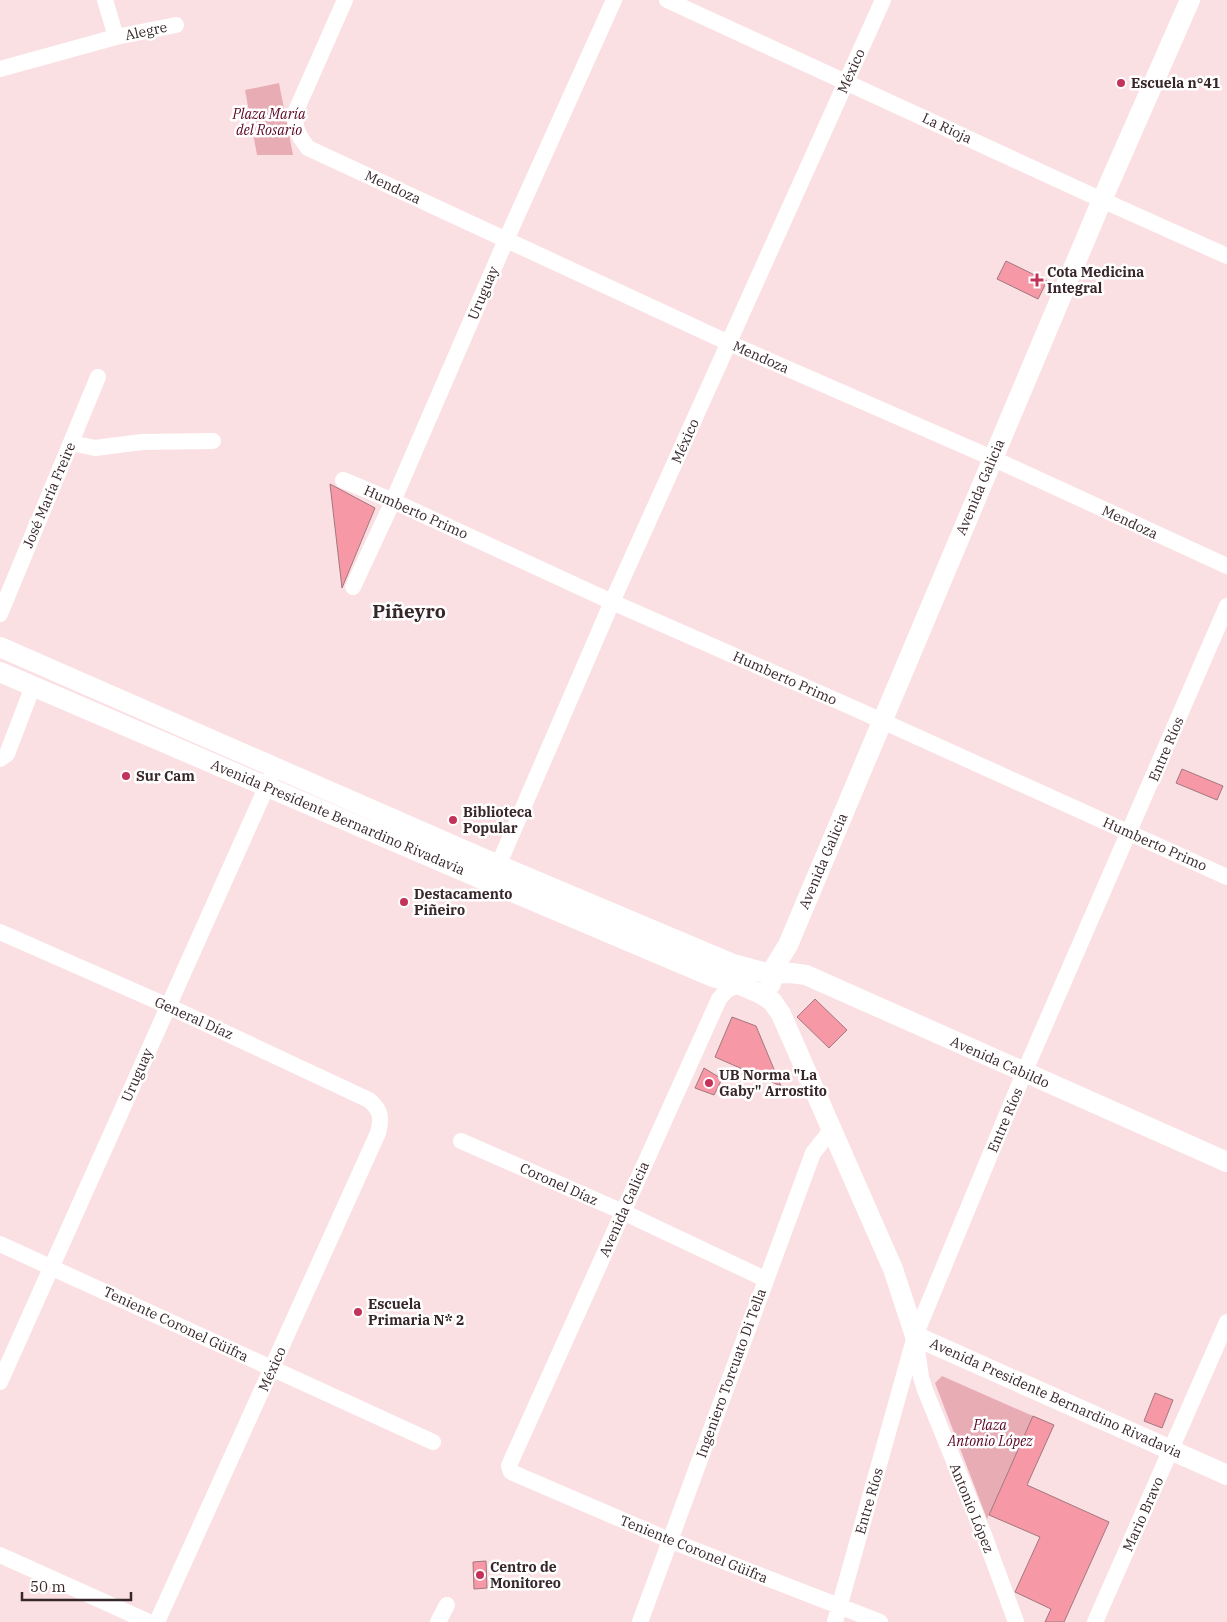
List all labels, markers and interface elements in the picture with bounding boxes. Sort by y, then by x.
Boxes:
street label: Alegre [123,18,169,44]
street label: México [833,46,869,96]
place label: Escuela n°41 [1131,74,1220,92]
marker: Escuela n°41 [1115,77,1127,89]
park label: Plaza María del Rosario [231,105,306,139]
street label: La Rioja [919,109,975,147]
street label: Mendoza [362,166,424,208]
street label: Uruguay [464,263,503,323]
place label: Cota Medicina Integral [1047,263,1144,297]
marker: Cota Medicina Integral [1031,274,1043,286]
street label: Mendoza [730,337,792,378]
street label: México [667,416,703,466]
street label: Avenida Galicia [952,436,1008,538]
street label: José María Freire [19,439,79,551]
street label: Humberto Primo [361,481,471,543]
street label: Mendoza [1099,501,1161,543]
district label: Piñeyro [372,599,446,623]
street label: Humberto Primo [730,647,840,709]
street label: Entre Ríos [1144,714,1188,784]
street label: Avenida Presidente Bernardino Rivadavia [208,755,468,879]
place label: Sur Cam [136,767,195,785]
marker: Sur Cam [120,770,132,782]
place label: Biblioteca Popular [463,803,532,837]
street label: Avenida Galicia [795,810,851,912]
street label: Humberto Primo [1100,813,1210,875]
marker: Biblioteca Popular [447,814,459,826]
place label: Destacamento Piñeiro [414,885,512,919]
marker: Destacamento Piñeiro [398,896,410,908]
street label: General Díaz [152,993,236,1043]
street label: Avenida Cabildo [948,1032,1052,1092]
street label: Uruguay [117,1045,157,1105]
place label: UB Norma "La Gaby" Arrostito [719,1066,827,1100]
marker: UB Norma "La Gaby" Arrostito [703,1077,715,1089]
street label: Entre Ríos [983,1085,1027,1155]
street label: Avenida Galicia [595,1158,653,1260]
street label: Coronel Díaz [517,1159,601,1209]
street label: Teniente Coronel Güifra [101,1282,252,1366]
street label: Ingeniero Torcuato Di Tella [692,1286,770,1460]
place label: Escuela Primaria N* 2 [368,1295,464,1329]
marker: Escuela Primaria N* 2 [352,1306,364,1318]
street label: Avenida Presidente Bernardino Rivadavia [927,1334,1185,1462]
street label: México [254,1344,290,1394]
park label: Plaza Antonio López [946,1416,1033,1450]
street label: Antonio López [946,1460,998,1556]
street label: Entre Ríos [851,1466,887,1536]
street label: Mario Bravo [1119,1474,1168,1554]
street label: Teniente Coronel Güifra [617,1511,771,1587]
place label: Centro de Monitoreo [490,1558,561,1592]
marker: Centro de Monitoreo [474,1569,486,1581]
scale bar [22,1570,131,1602]
text: 50 m [30,1577,66,1596]

